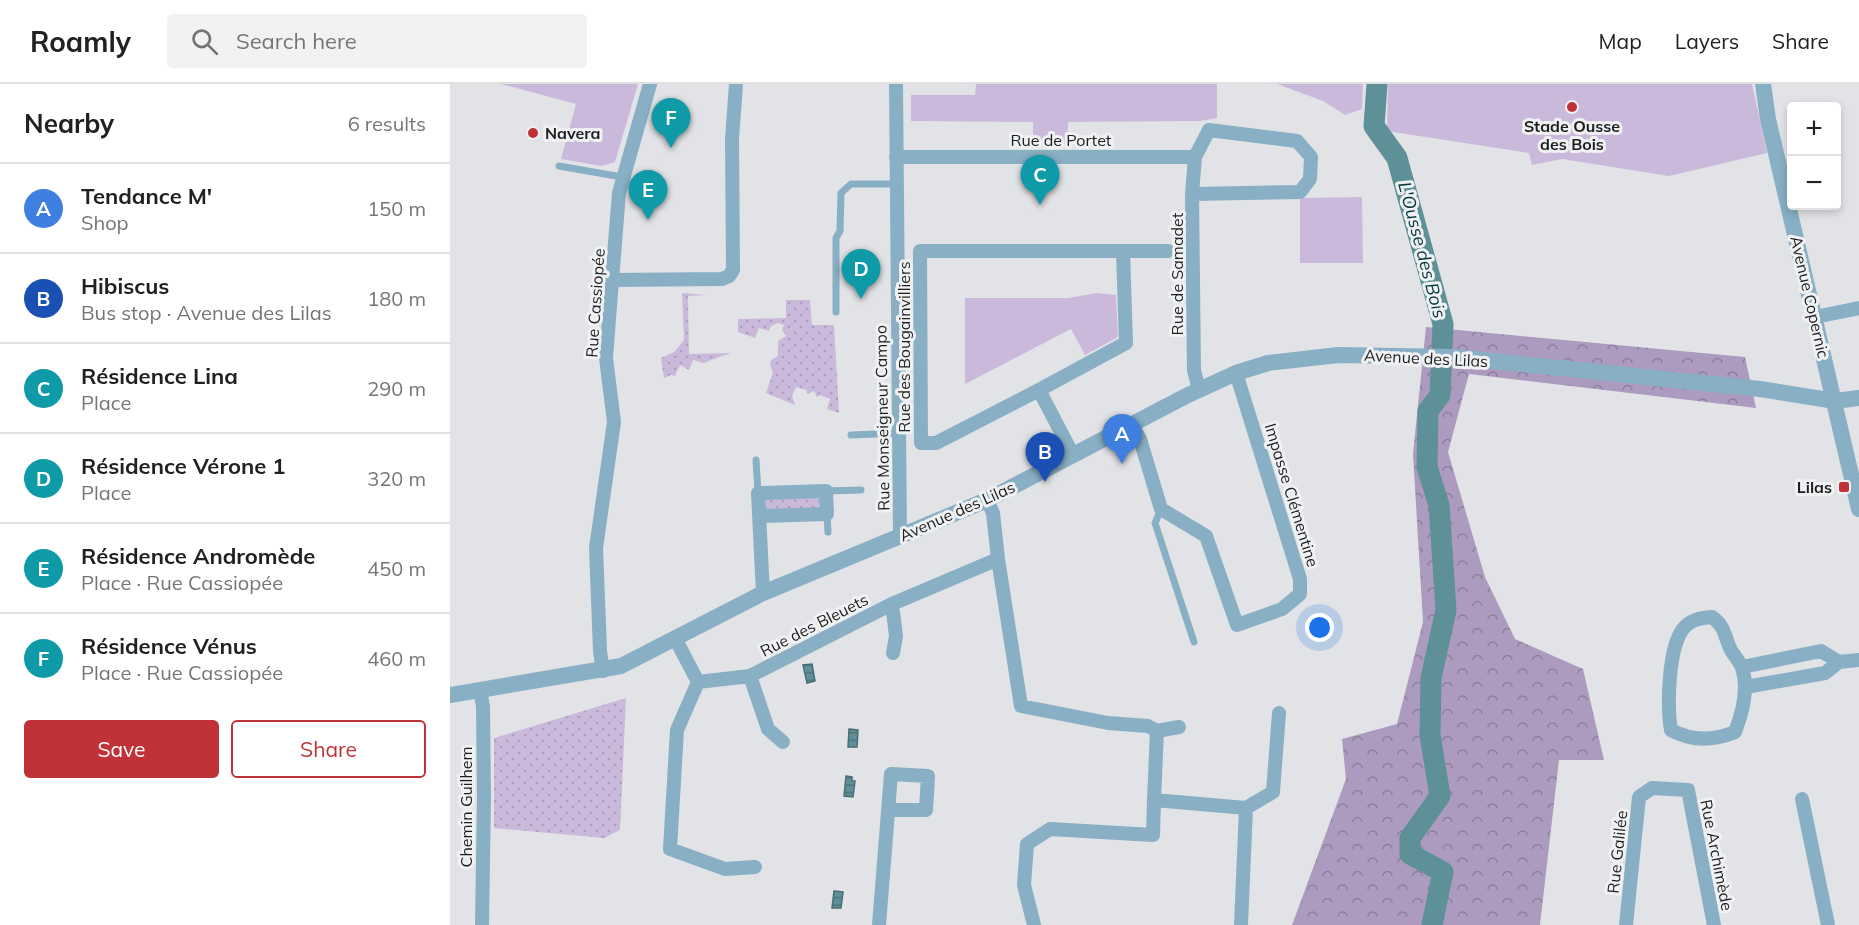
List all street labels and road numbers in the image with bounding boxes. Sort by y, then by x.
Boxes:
street label: Rue de Portet [1011,130,1112,150]
street label: Rue de Samadet [1167,212,1187,335]
street label: Avenue Copernic [1786,234,1834,360]
street label: Rue Cassiopée [581,248,609,358]
street label: Rue des Bougainvilliers [894,261,914,433]
street label: Rue Monseigneur Campo [870,325,894,511]
street label: Avenue des Lilas [1363,345,1489,371]
street label: Impasse Clémentine [1261,421,1323,569]
street label: Avenue des Lilas [896,477,1018,545]
street label: Rue des Bleuets [757,589,871,661]
street label: Chemin Guilhem [456,746,476,868]
street label: Rue Archimède [1696,798,1738,912]
street label: Rue Galilée [1603,810,1631,894]

